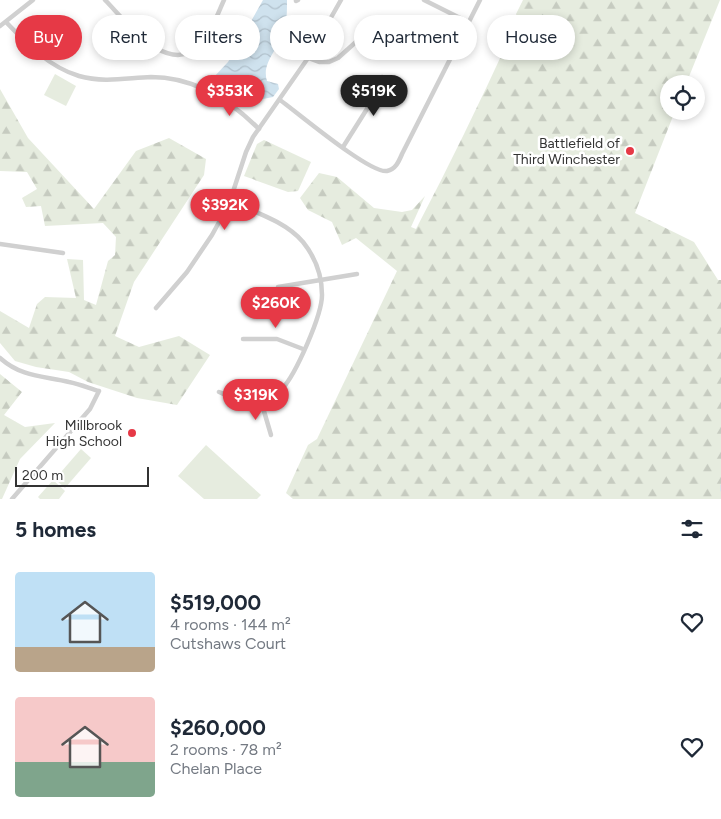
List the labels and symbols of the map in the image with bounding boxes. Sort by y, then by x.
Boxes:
pin: $353K [195,74,265,117]
pin: $519K [339,74,409,117]
place label: Battlefield of Third Winchester [513,135,621,168]
marker: Battlefield of Third Winchester [624,145,636,157]
pin: $392K [190,188,260,231]
pin: $260K [241,286,311,329]
pin: $319K [221,378,291,421]
place label: Millbrook High School [45,417,122,450]
marker: Millbrook High School [126,427,138,439]
scale bar [15,464,149,487]

